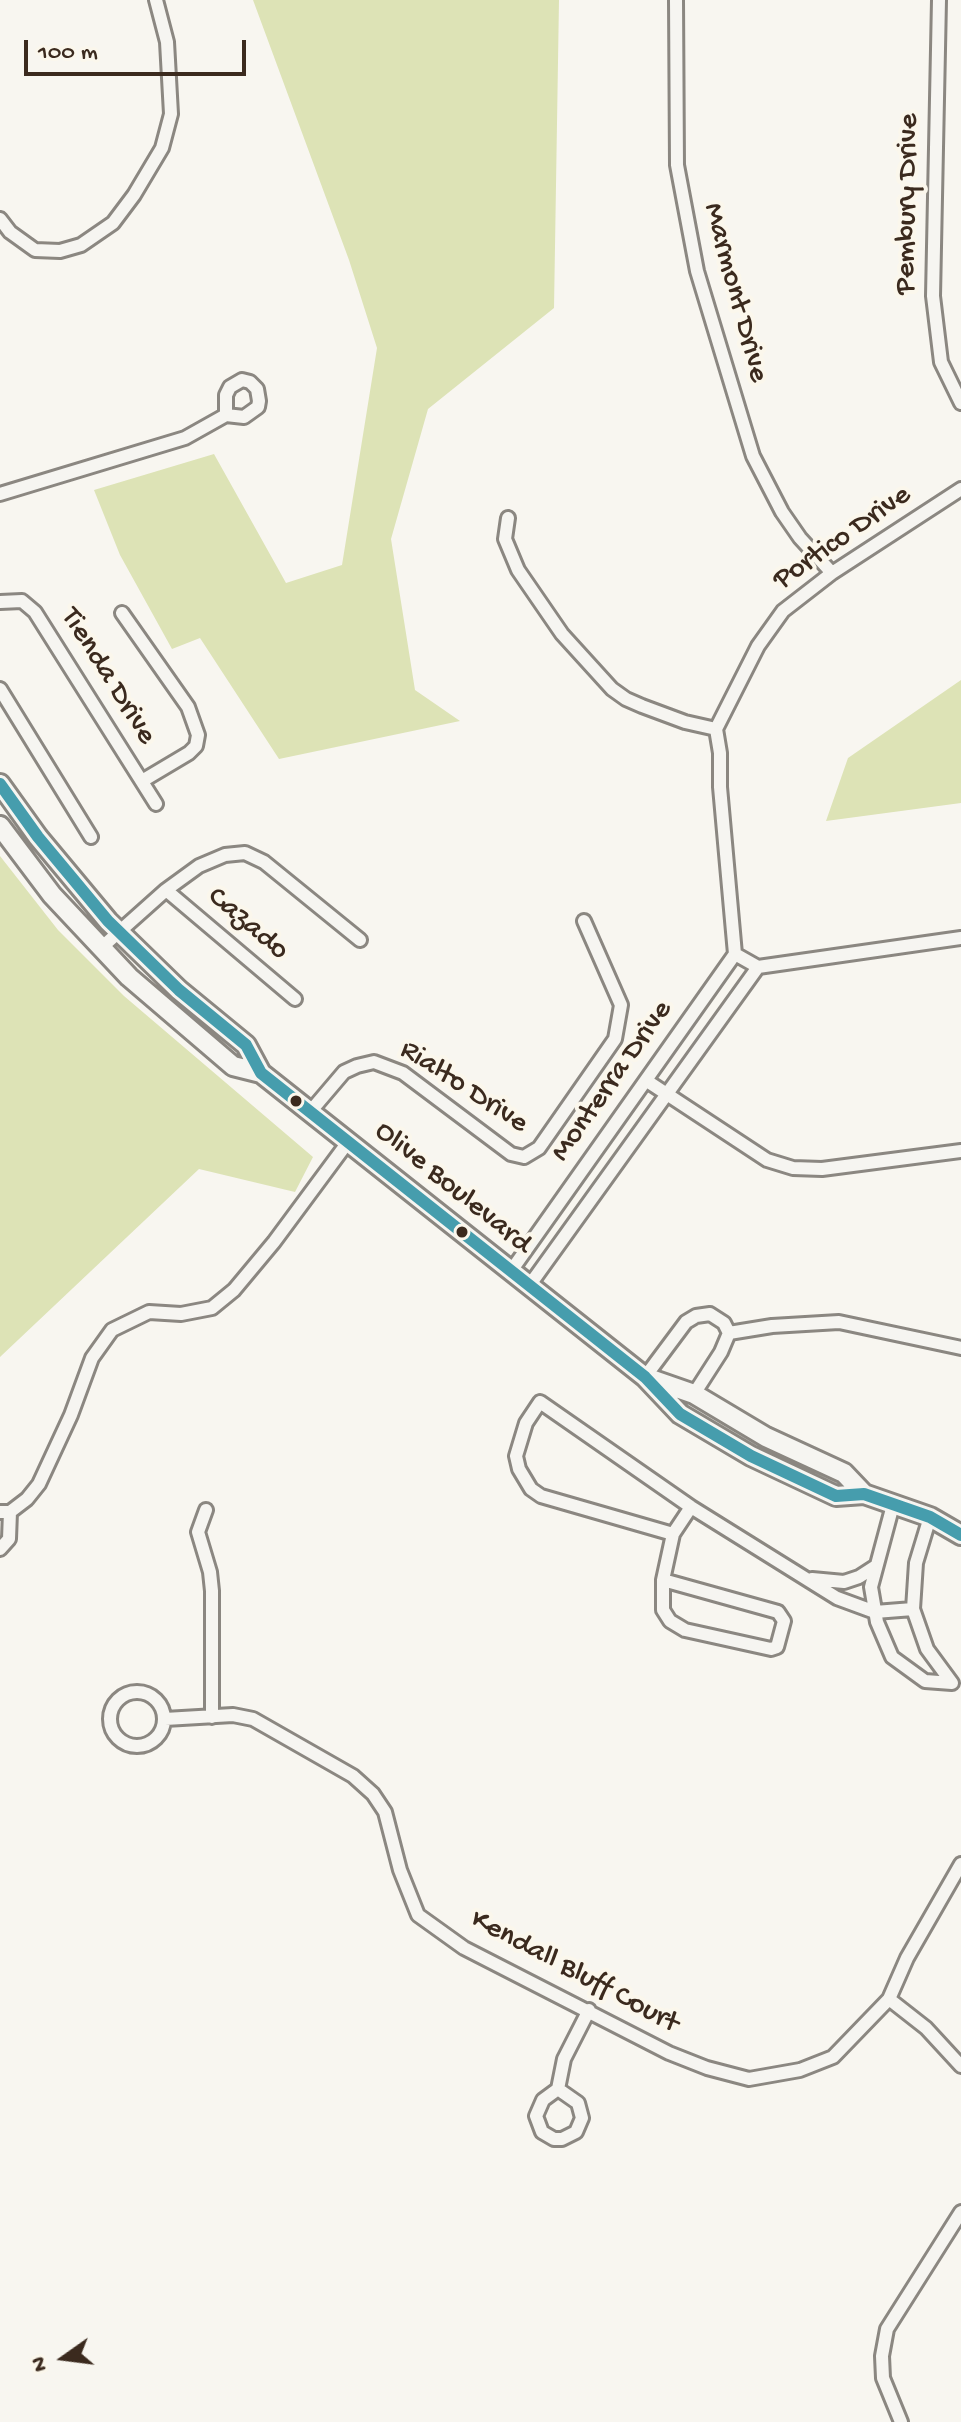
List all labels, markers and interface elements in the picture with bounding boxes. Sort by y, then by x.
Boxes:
scale bar [28,24,250,74]
text: 100 m [38,39,98,68]
street label: Pembury Drive [889,113,929,295]
street label: Marmont Drive [693,199,775,387]
street label: Portico Drive [767,478,919,600]
street label: Tienda Drive [51,602,163,752]
street label: Cazado [199,880,295,970]
street label: Monterra Drive [544,994,682,1170]
street label: Rialto Drive [392,1033,534,1143]
unlabelled marker [288,1093,304,1109]
street label: Olive Boulevard [366,1115,538,1263]
unlabelled marker [454,1224,470,1240]
street label: Kendall Bluff Court [464,1903,684,2043]
north arrow [24,2318,104,2398]
text: N [26,2354,55,2374]

